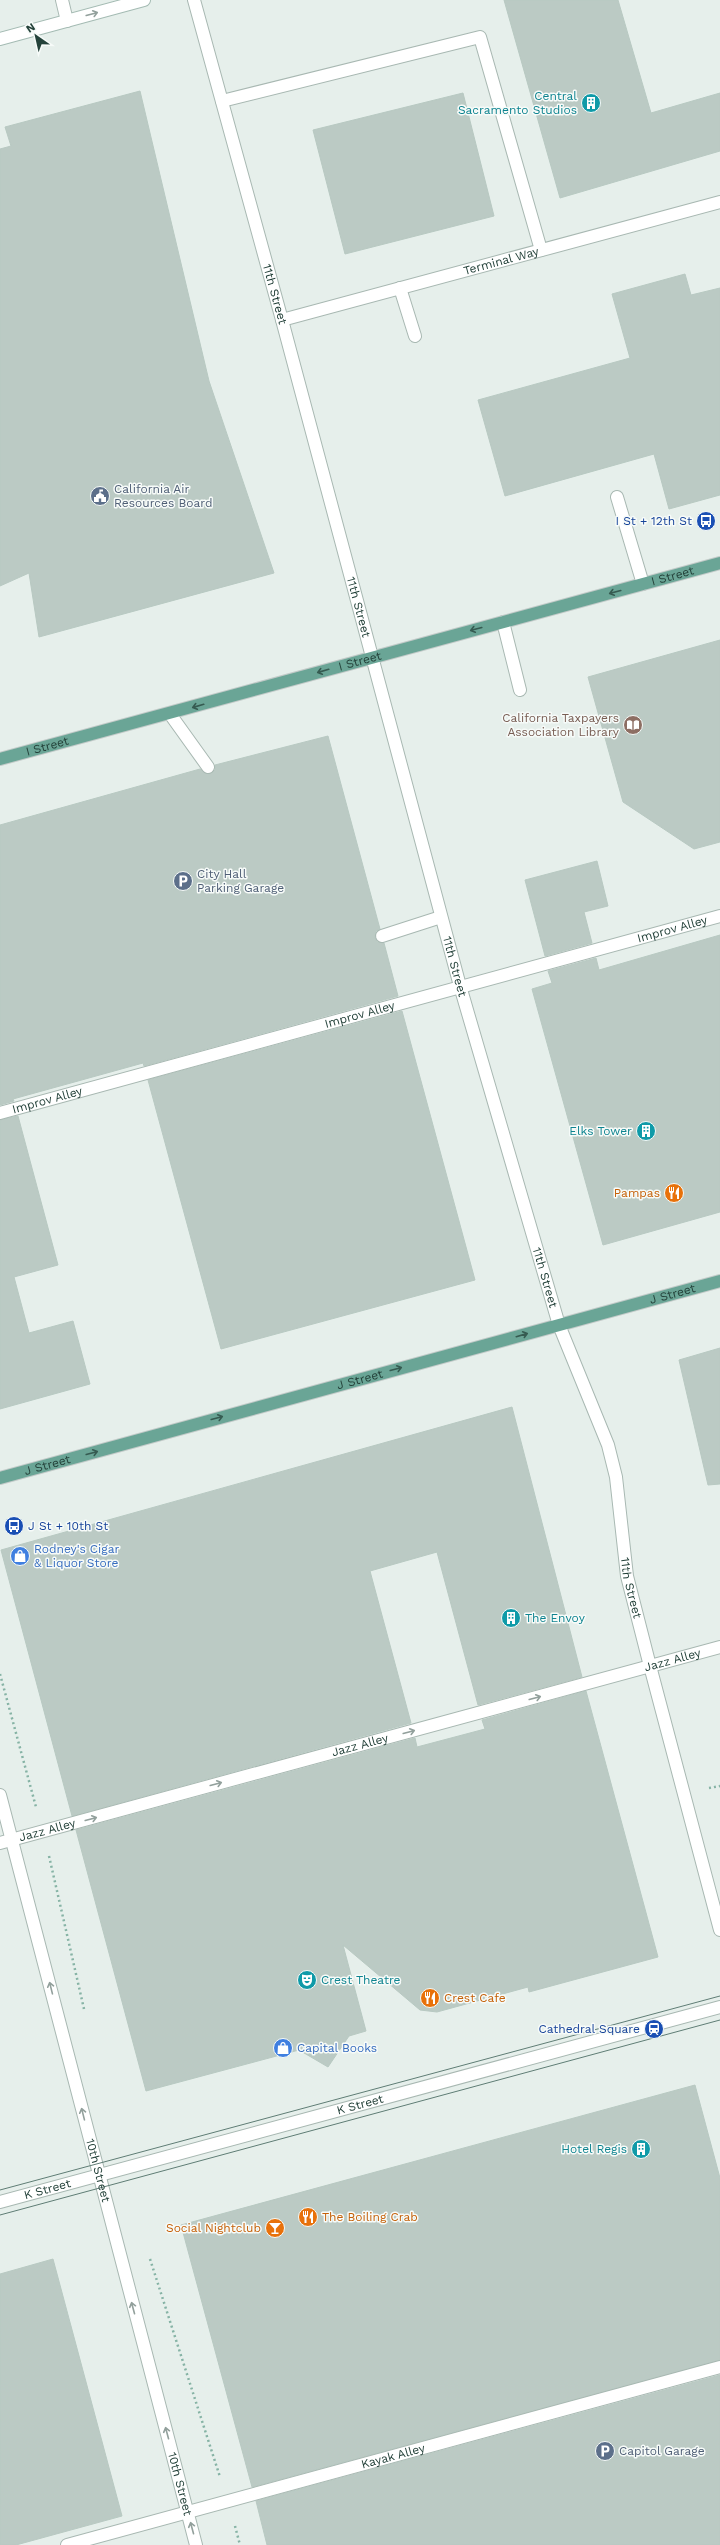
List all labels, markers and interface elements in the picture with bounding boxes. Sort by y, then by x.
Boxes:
one-way arrow [85,10,98,17]
north arrow [16,16,56,56]
text: N [24,20,38,36]
place label: Central Sacramento Studios [458,89,577,117]
building icon: Central Sacramento Studios [580,92,602,114]
street label: Terminal Way [462,244,541,278]
street label: 11th Street [260,262,290,326]
place label: California Air Resources Board [114,482,212,510]
public building icon: California Air Resources Board [89,485,111,507]
bus stop icon: I St + 12th St [695,510,717,532]
place label: I St + 12th St [615,514,692,528]
street label: I Street [650,563,696,588]
street label: 11th Street [344,575,373,639]
one-way arrow [609,589,622,596]
one-way arrow [470,626,483,634]
street label: I Street [337,649,383,674]
one-way arrow [317,668,330,675]
one-way arrow [192,703,205,710]
place label: California Taxpayers Association Library [502,711,620,739]
library icon: California Taxpayers Association Library [622,714,644,736]
street label: I Street [24,734,70,759]
place label: City Hall Parking Garage [197,867,284,895]
parking icon: City Hall Parking Garage [172,870,194,892]
street label: Improv Alley [636,913,710,945]
street label: 11th Street [440,935,470,998]
street label: Improv Alley [323,998,397,1031]
street label: Improv Alley [11,1084,85,1116]
building icon: Elks Tower [635,1120,657,1142]
place label: Elks Tower [569,1124,632,1138]
restaurant icon: Pampas [663,1182,685,1204]
place label: Pampas [614,1186,660,1200]
street label: 11th Street [530,1246,561,1309]
street label: J Street [648,1281,697,1307]
one-way arrow [515,1331,528,1338]
one-way arrow [390,1365,403,1373]
street label: J Street [335,1367,384,1393]
one-way arrow [210,1414,223,1422]
one-way arrow [85,1449,98,1456]
street label: J Street [23,1452,72,1478]
bus stop icon: J St + 10th St [3,1515,25,1537]
place label: J St + 10th St [28,1519,108,1533]
place label: Rodney's Cigar & Liquor Store [34,1542,119,1570]
shop icon: Rodney's Cigar & Liquor Store [9,1545,31,1567]
street label: 11th Street [618,1557,645,1620]
building icon: The Envoy [500,1607,522,1629]
place label: The Envoy [525,1611,586,1625]
street label: Jazz Alley [643,1645,703,1674]
one-way arrow [528,1694,541,1701]
one-way arrow [403,1728,416,1735]
street label: Jazz Alley [330,1730,390,1759]
one-way arrow [210,1780,223,1788]
one-way arrow [84,1815,97,1822]
street label: Jazz Alley [17,1816,78,1844]
theatre icon: Crest Theatre [296,1969,318,1991]
place label: Crest Theatre [321,1973,401,1987]
one-way arrow [47,1982,54,1995]
restaurant icon: Crest Cafe [419,1987,441,2009]
place label: Crest Cafe [444,1991,506,2005]
station icon: Cathedral Square [643,2018,665,2040]
place label: Cathedral Square [538,2022,640,2036]
shop icon: Capital Books [272,2037,294,2059]
place label: Capital Books [297,2041,377,2055]
street label: K Street [335,2091,385,2118]
one-way arrow [79,2108,86,2121]
street label: 10th Street [83,2137,113,2204]
building icon: Hotel Regis [630,2138,652,2160]
place label: Hotel Regis [561,2142,627,2156]
street label: K Street [22,2176,72,2202]
restaurant icon: The Boiling Crab [297,2206,319,2228]
place label: The Boiling Crab [322,2210,418,2224]
bar icon: Social Nightclub [264,2217,286,2239]
place label: Social Nightclub [166,2221,261,2235]
one-way arrow [129,2302,137,2315]
one-way arrow [162,2427,170,2440]
parking icon: Capitol Garage [594,2440,616,2462]
street label: Kayak Alley [360,2441,427,2471]
place label: Capitol Garage [619,2444,705,2458]
street label: 10th Street [165,2451,195,2517]
one-way arrow [188,2522,195,2535]

